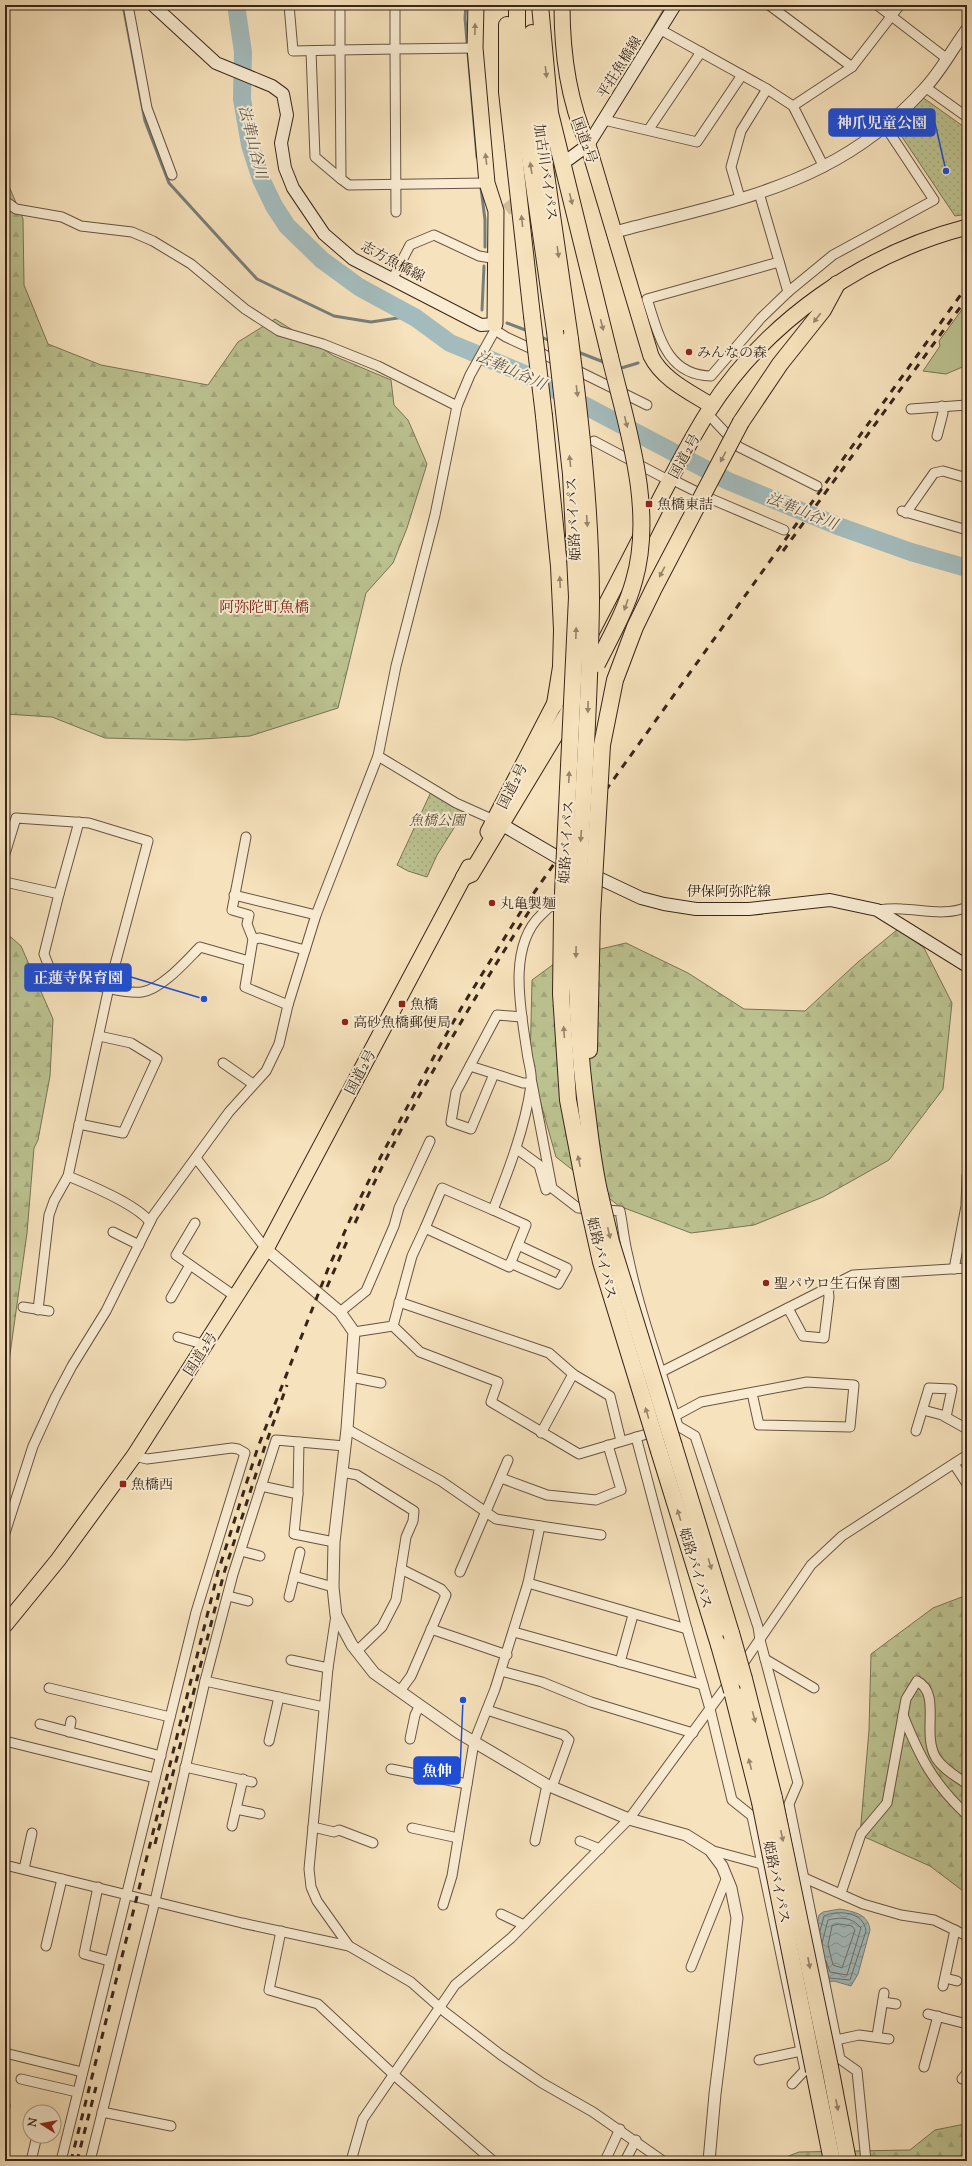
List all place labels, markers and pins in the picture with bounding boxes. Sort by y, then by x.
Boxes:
callout: 神爪児童公園 [829,109,935,136]
place label: みんなの森 [697,344,767,364]
marker: みんなの森 [684,347,694,357]
place label: 魚橋東詰 [657,496,713,516]
marker: 魚橋東詰 [644,499,654,509]
place label: 丸亀製麺 [500,895,556,915]
marker: 丸亀製麺 [487,898,497,908]
callout: 正蓮寺保育園 [25,964,131,991]
place label: 魚橋 [410,996,438,1016]
marker: 魚橋 [397,999,407,1009]
place label: 高砂魚橋郵便局 [353,1014,451,1034]
marker: 高砂魚橋郵便局 [340,1017,350,1027]
place label: 聖パウロ生石保育園 [774,1275,900,1295]
marker: 聖パウロ生石保育園 [761,1278,771,1288]
place label: 魚橋西 [131,1476,173,1496]
marker: 魚橋西 [118,1479,128,1489]
callout: 魚伸 [414,1757,460,1784]

